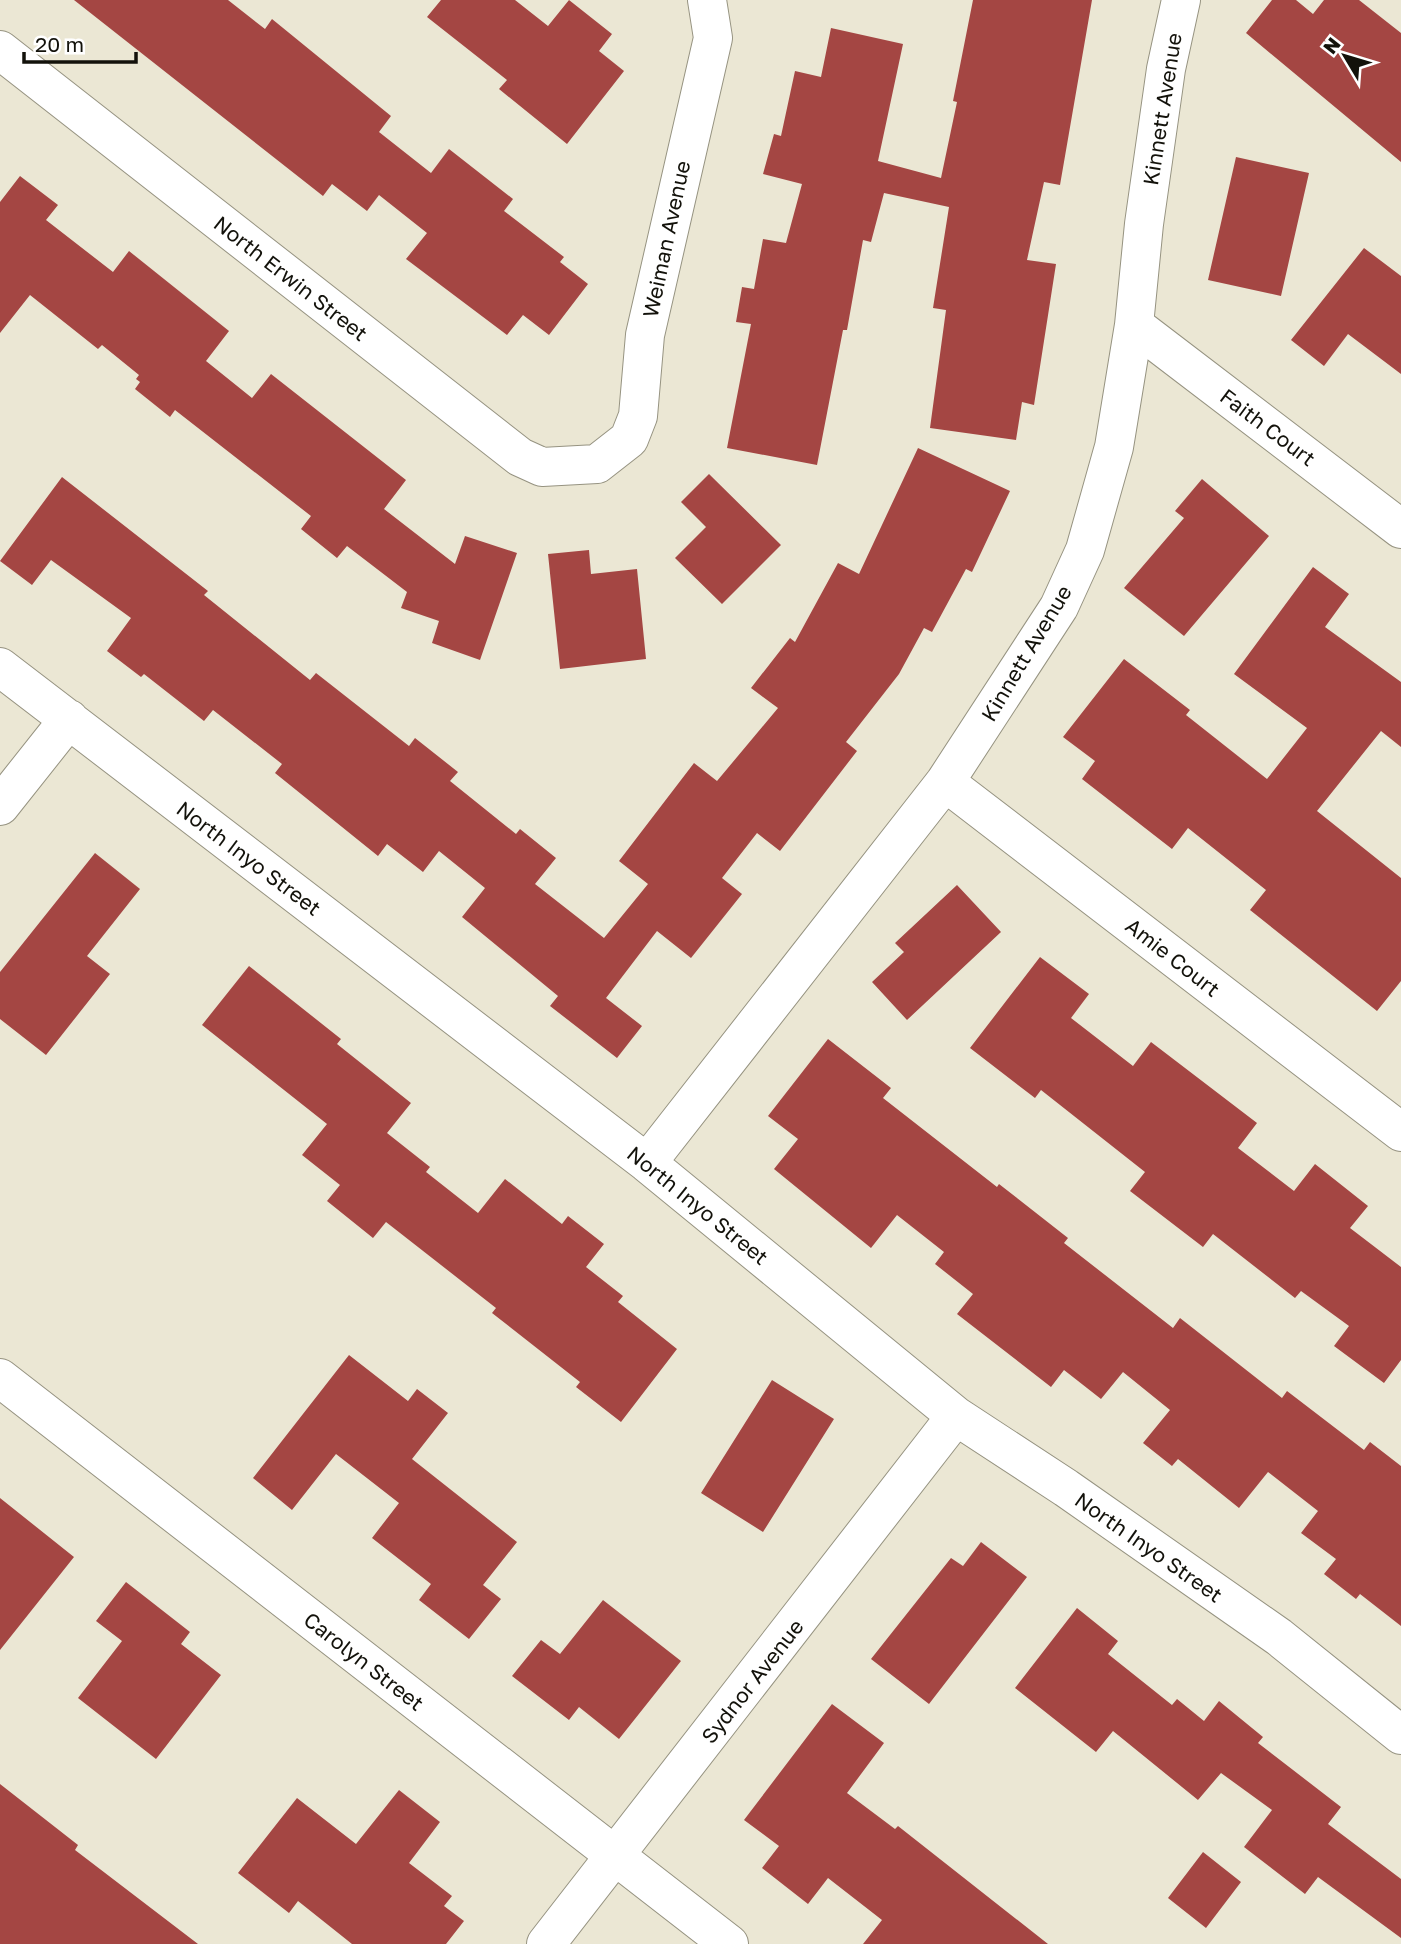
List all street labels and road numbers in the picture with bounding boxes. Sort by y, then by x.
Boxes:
street label: Kinnett Avenue [1137,31,1187,187]
street label: Weiman Avenue [637,158,695,320]
street label: North Erwin Street [209,210,373,346]
street label: Faith Court [1215,383,1321,471]
street label: Kinnett Avenue [975,580,1077,726]
street label: North Inyo Street [172,795,326,921]
street label: Amie Court [1121,912,1225,1002]
street label: North Inyo Street [622,1140,774,1270]
street label: North Inyo Street [1070,1486,1228,1608]
street label: Carolyn Street [299,1606,429,1716]
street label: Sydnor Avenue [695,1614,809,1748]

